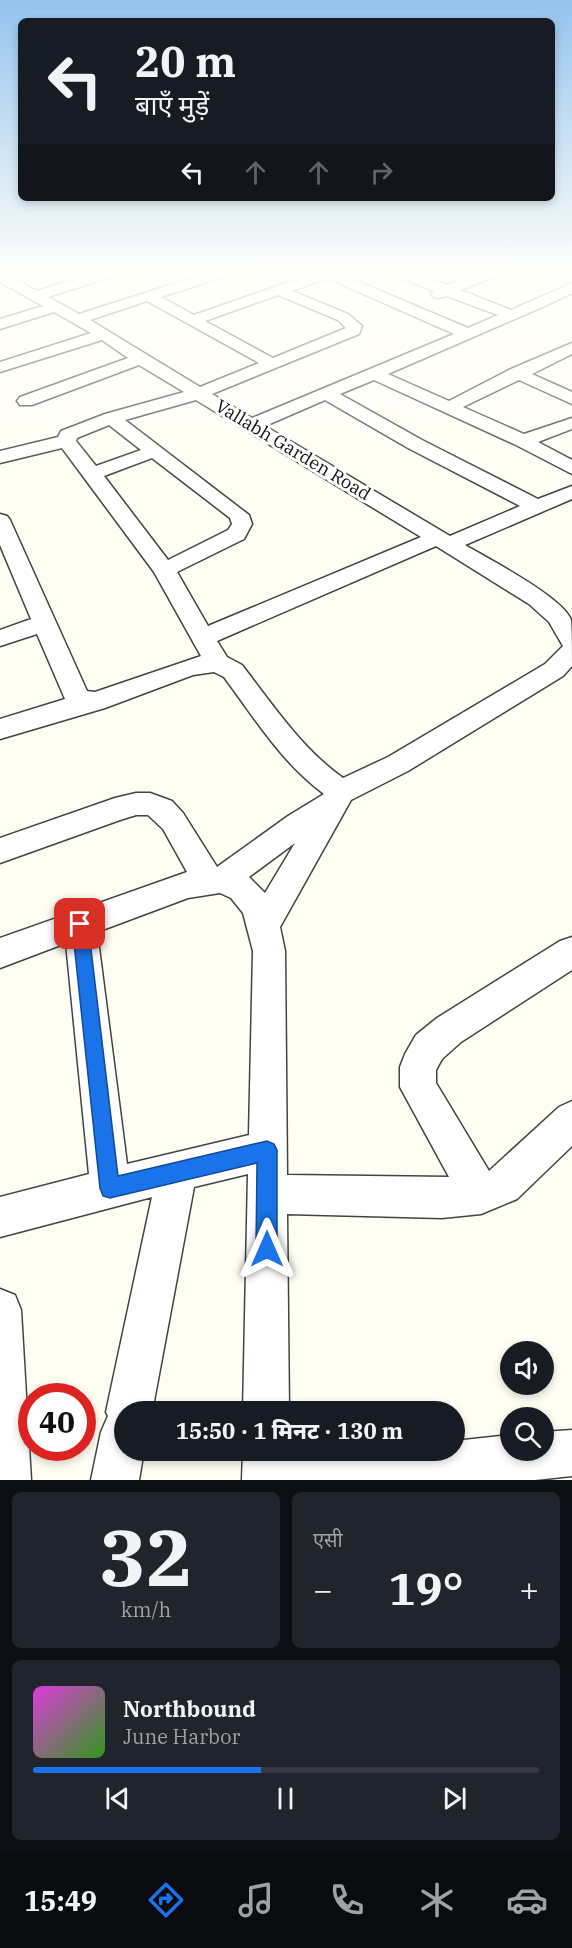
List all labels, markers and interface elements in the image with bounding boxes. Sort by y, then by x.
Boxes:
text: 20 m [135,34,236,89]
icon: left [36,42,114,120]
text: बाएँ मुड़ें [135,87,209,122]
icon: left [176,156,209,189]
icon: ahead [239,156,272,189]
icon: ahead [302,156,335,189]
icon: right [365,156,398,189]
street label: Vallabh Garden Road [211,394,375,505]
pin [54,898,105,949]
icon: arrive [63,907,96,940]
position arrow [235,1217,299,1281]
map controls [500,1341,554,1461]
button: sound [500,1341,554,1395]
speed limit sign: 40 [18,1383,96,1461]
button: search [500,1407,554,1461]
text: 15:50 · 1 मिनट · 130 m [176,1416,403,1445]
text: 32 [99,1506,193,1607]
text: एसी [313,1526,343,1553]
text: 19° [388,1559,464,1617]
text: − [313,1568,333,1611]
text: + [519,1568,539,1611]
text: km/h [121,1596,171,1623]
text: Northbound [123,1694,256,1723]
text: June Harbor [123,1723,240,1750]
icon: previous [101,1782,134,1815]
icon: pause [269,1782,302,1815]
icon: next [438,1782,471,1815]
icon: directions [145,1879,187,1921]
icon: music [235,1879,277,1921]
icon: phone [326,1879,368,1921]
icon: climate [416,1879,458,1921]
icon: car [506,1879,548,1921]
text: 15:49 [24,1883,97,1918]

